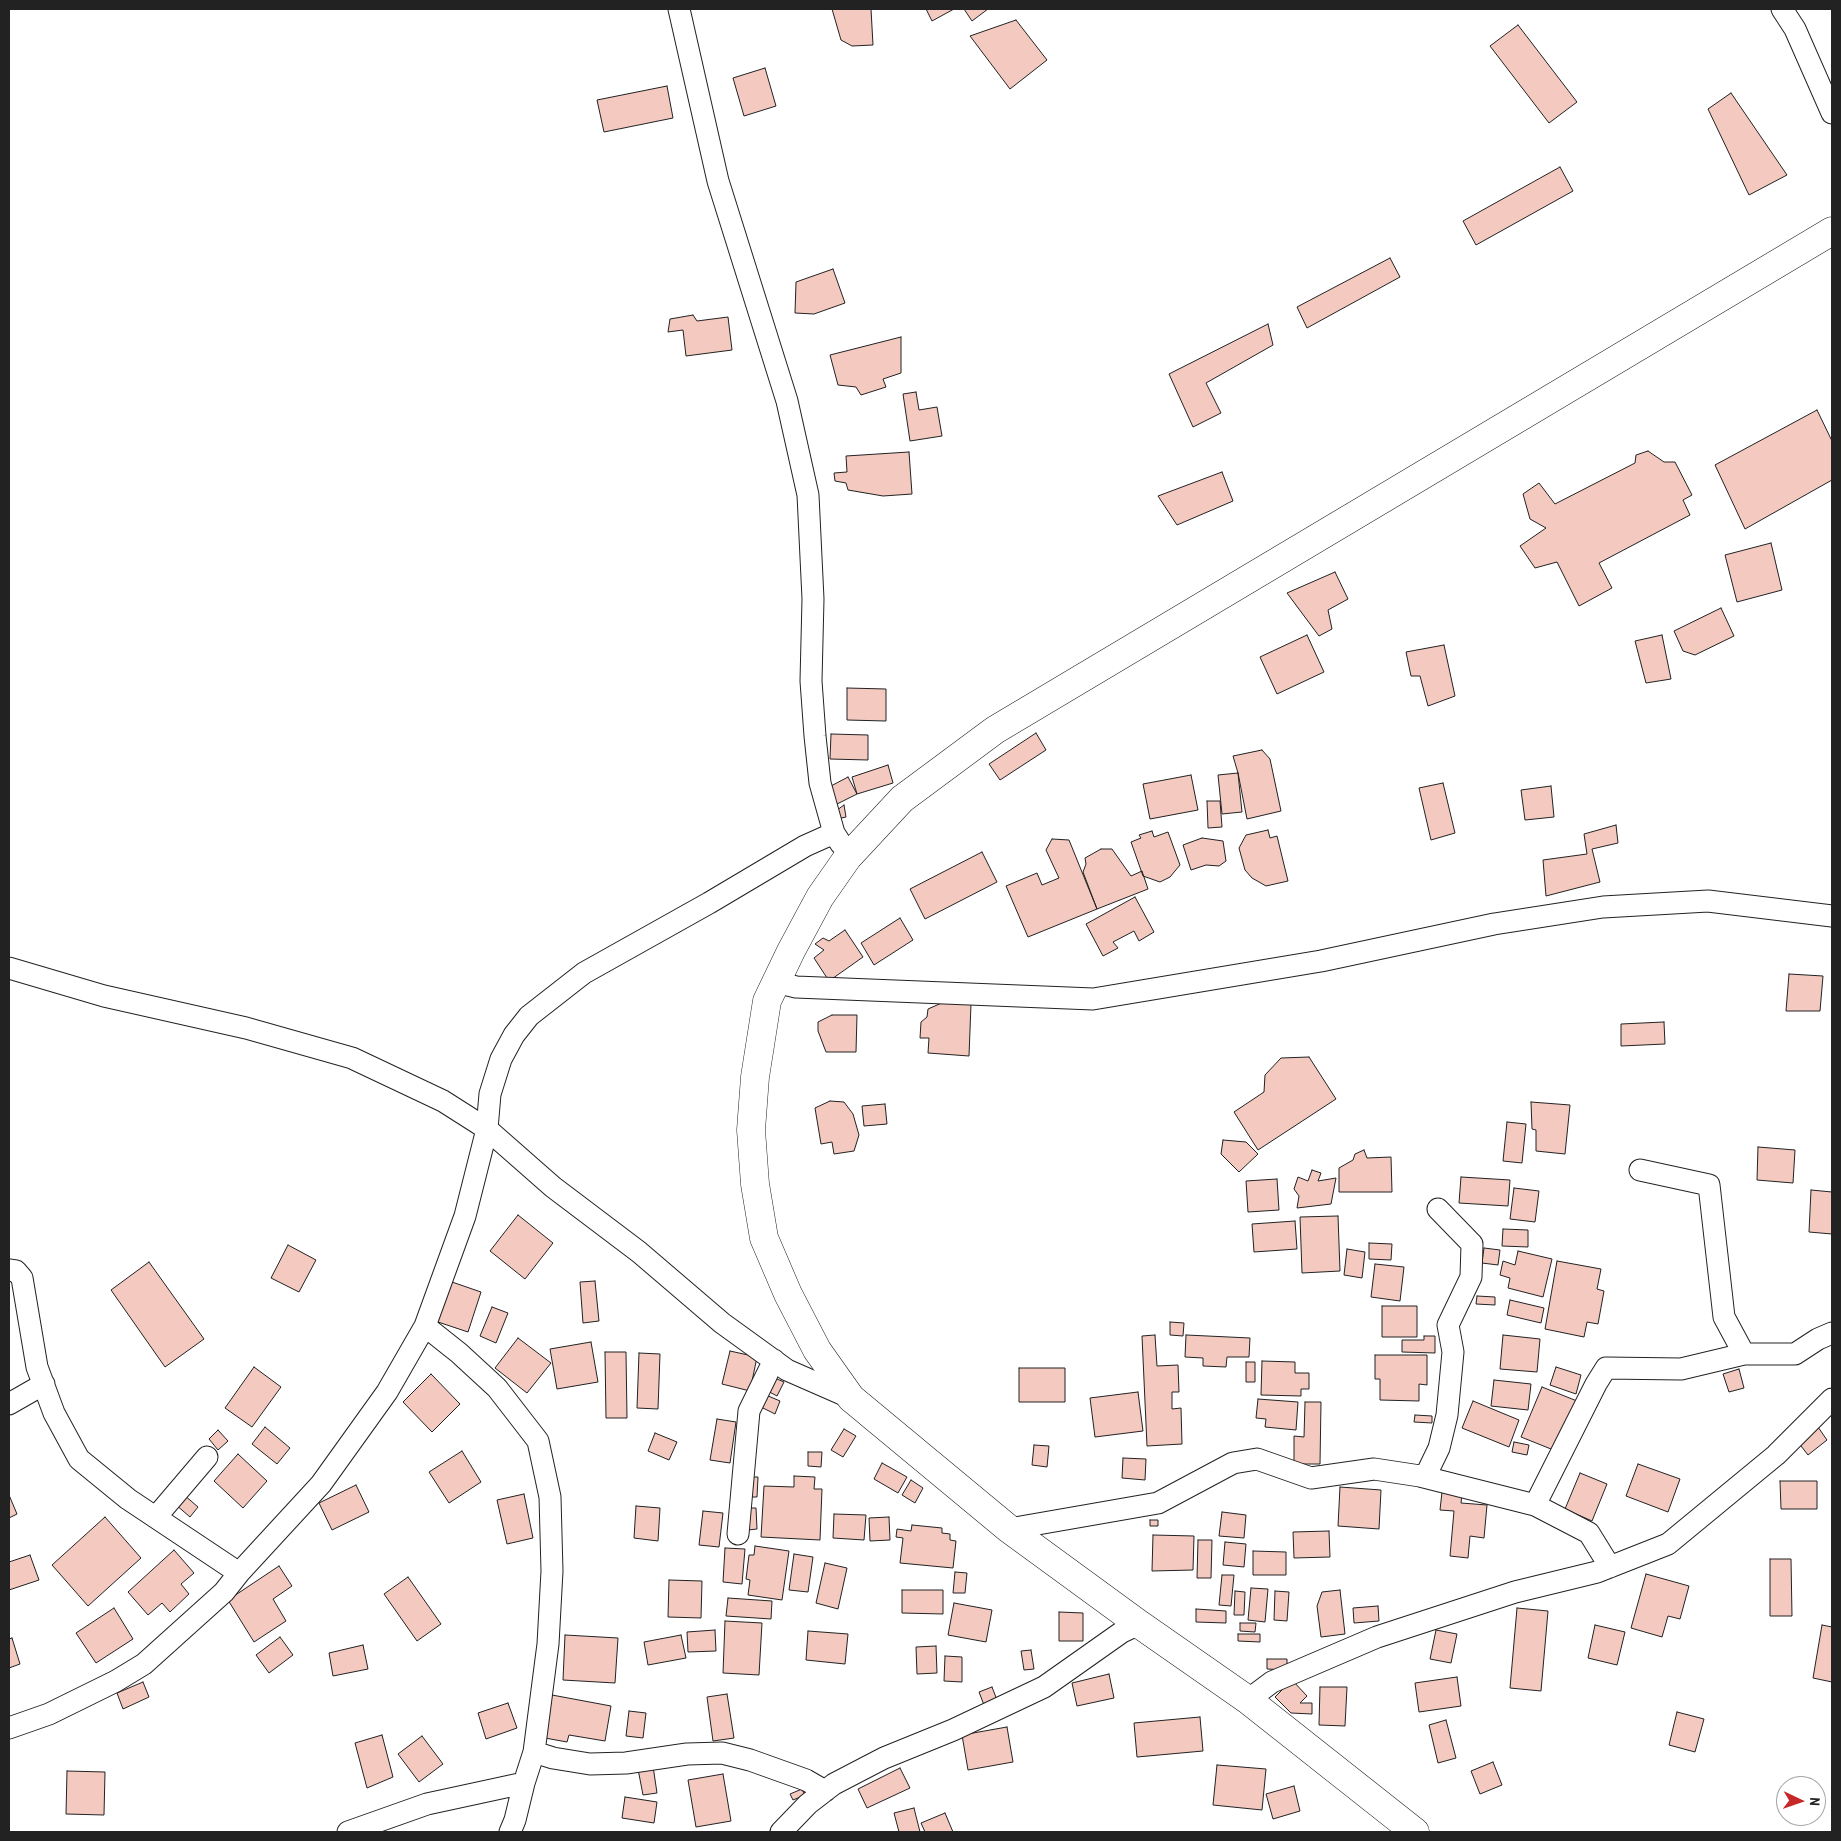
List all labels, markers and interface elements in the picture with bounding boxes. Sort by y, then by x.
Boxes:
north arrow [1776,1776,1826,1826]
text: N [1806,1797,1824,1806]

